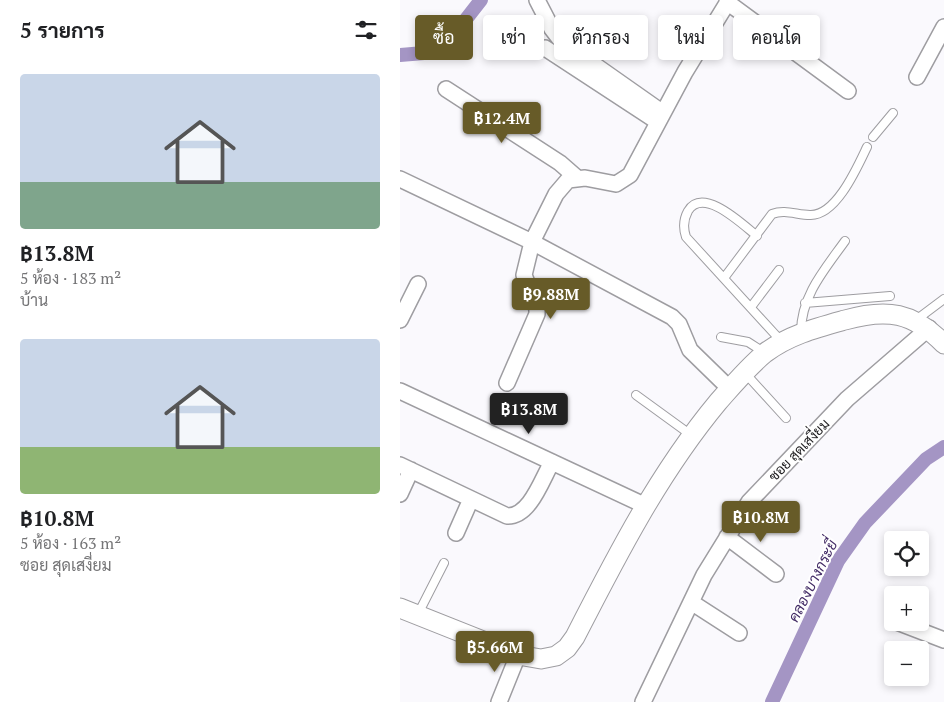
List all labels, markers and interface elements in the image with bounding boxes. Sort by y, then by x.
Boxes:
chip: ซื้อ [415,15,473,60]
chip: เช่า [483,15,544,60]
chip: ตัวกรอง [554,15,648,60]
chip: ใหม่ [658,15,723,60]
chip: คอนโด [733,15,820,60]
text: 5 รายการ [20,16,105,44]
icon: filters [352,16,380,44]
pin: ฿12.4M [461,102,543,144]
icon: home [155,107,245,197]
text: ฿12.4M [474,107,530,129]
text: ฿13.8M [20,239,94,267]
text: 5 ห้อง · 183 m² [20,267,121,289]
pin: ฿9.88M [510,278,592,320]
text: ฿9.88M [523,283,579,305]
text: บ้าน [20,289,48,311]
icon: home [155,372,245,462]
pin: ฿13.8M [488,392,570,435]
text: ฿13.8M [501,398,557,420]
street label: ซอย สุดเสงี่ยม [763,413,834,486]
pin: ฿10.8M [720,500,802,543]
text: ฿10.8M [20,504,94,532]
text: ฿10.8M [733,506,789,528]
map controls [884,531,929,686]
button: locate [884,531,929,576]
text: 5 ห้อง · 163 m² [20,532,121,554]
water label: คลองบางกระยี่ [779,533,842,625]
text: ซอย สุดเสงี่ยม [20,554,112,576]
button: + [884,586,929,631]
pin: ฿5.66M [454,630,536,673]
text: ฿5.66M [467,636,523,658]
button: − [884,641,929,686]

